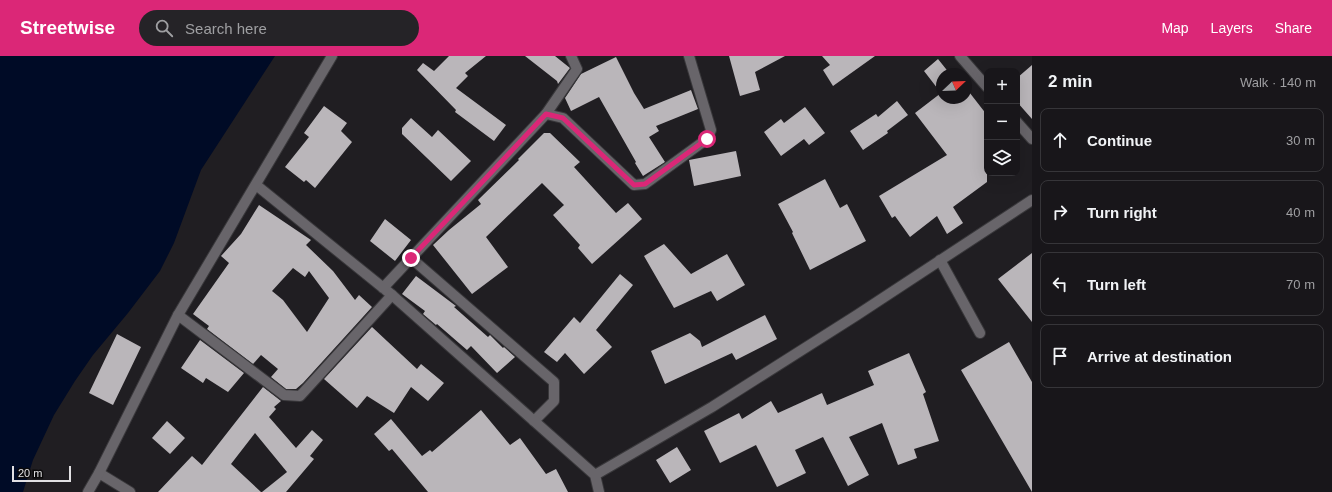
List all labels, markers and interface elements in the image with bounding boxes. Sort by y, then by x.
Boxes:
search box [139,10,419,46]
text: Streetwise [20,17,115,38]
icon: search [153,17,175,39]
text: Search here [185,20,267,37]
text: Map [1161,20,1189,36]
text: Layers [1211,20,1253,36]
text: Share [1275,20,1312,36]
north arrow [936,68,972,104]
map controls [984,68,1020,176]
button: + [984,68,1020,104]
text: 2 min [1048,72,1092,91]
text: Walk · 140 m [1240,75,1316,90]
button: − [984,104,1020,140]
icon: ahead [1049,129,1071,151]
route start [698,130,716,148]
text: Continue [1087,132,1152,149]
text: 30 m [1286,133,1315,148]
button: layers [984,140,1020,176]
icon: right [1049,201,1071,223]
text: Turn right [1087,204,1157,221]
text: 40 m [1286,205,1315,220]
route end [402,249,420,267]
icon: left [1049,273,1071,295]
text: Turn left [1087,276,1146,293]
text: 70 m [1286,277,1315,292]
icon: arrive [1049,345,1071,367]
text: Arrive at destination [1087,348,1232,365]
scale bar [12,464,71,483]
text: 20 m [18,467,42,479]

